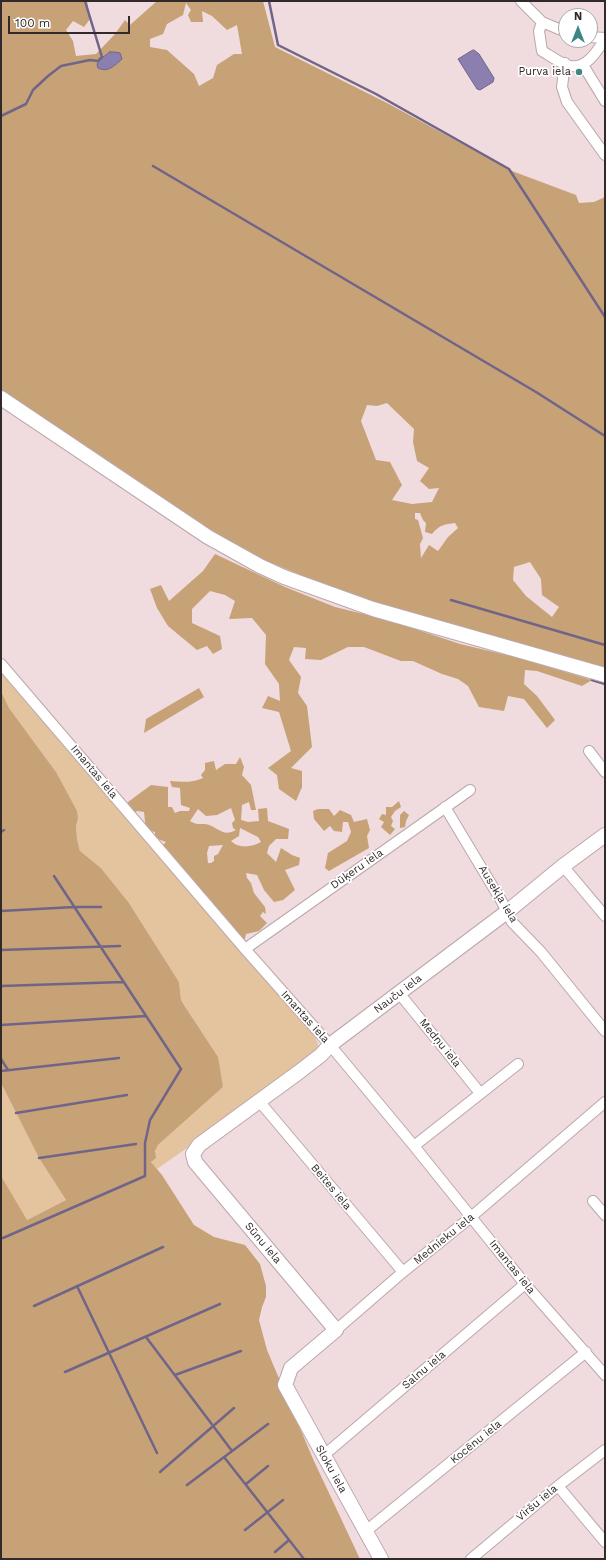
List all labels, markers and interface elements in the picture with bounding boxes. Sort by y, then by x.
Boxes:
scale bar [10,8,132,34]
north arrow [558,8,598,48]
text: N [574,10,582,23]
text: 100 m [15,16,50,30]
place label: Purva iela [519,65,571,79]
marker: Purva iela [574,67,584,77]
street label: Imantas iela [68,743,120,801]
street label: Dūķeru iela [328,846,386,892]
street label: Ausekļa iela [476,863,520,925]
street label: Nauču iela [371,972,425,1016]
street label: Imantas iela [278,988,332,1046]
street label: Medņu iela [416,1016,464,1070]
street label: Beites iela [308,1161,354,1213]
street label: Mednieku iela [411,1211,477,1267]
street label: Sūnu iela [242,1220,284,1266]
street label: Imantas iela [486,1237,538,1297]
street label: Salnu iela [400,1348,448,1392]
street label: Kocēnu iela [448,1417,504,1467]
street label: Sloku iela [312,1443,350,1495]
street label: Viršu iela [514,1482,560,1524]

